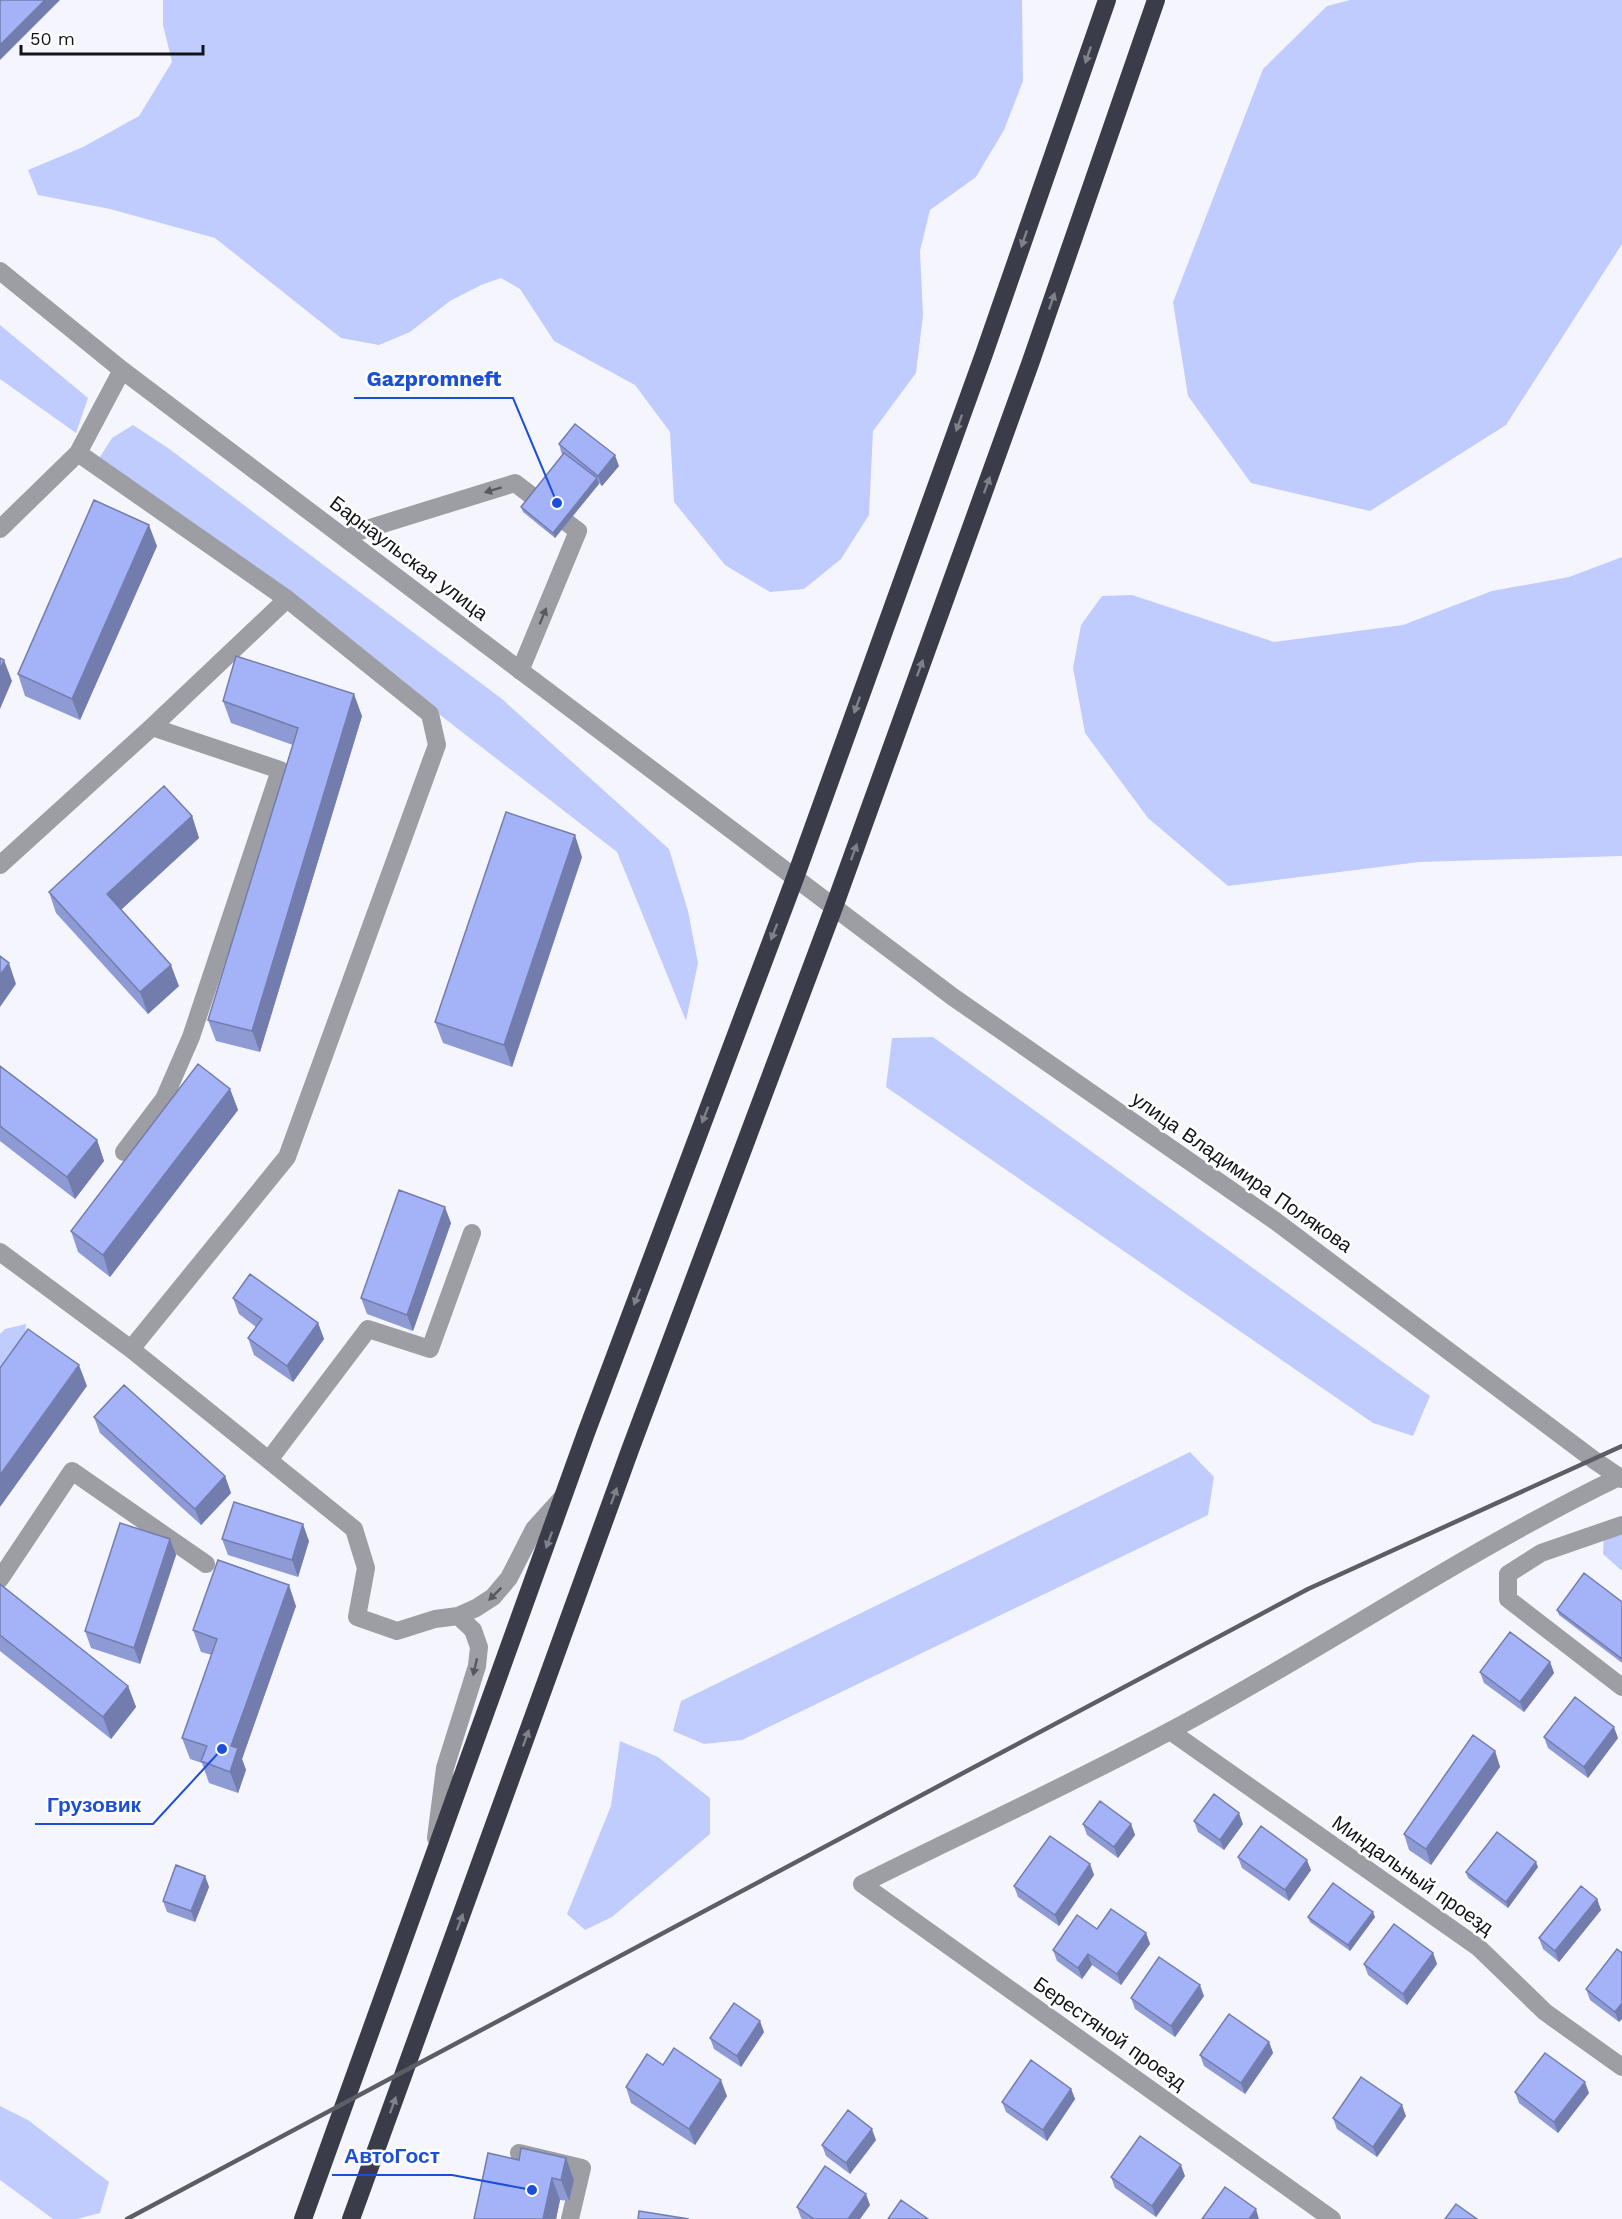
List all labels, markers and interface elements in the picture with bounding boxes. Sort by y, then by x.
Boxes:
scale bar [21,18,202,56]
text: 50 m [30,28,75,49]
one-way arrow [1083,46,1092,64]
one-way arrow [1018,230,1028,248]
one-way arrow [1048,292,1058,310]
callout: Gazpromneft [354,359,513,398]
text: Gazpromneft [367,366,501,391]
one-way arrow [953,414,963,432]
one-way arrow [982,476,992,494]
one-way arrow [484,486,502,495]
street label: Барнаульская улица [325,491,494,626]
one-way arrow [538,607,548,625]
one-way arrow [916,659,925,677]
one-way arrow [851,696,861,714]
one-way arrow [849,842,859,860]
one-way arrow [769,924,779,942]
street label: улица Владимира Полякова [1127,1086,1358,1258]
one-way arrow [700,1106,710,1124]
one-way arrow [631,1289,641,1307]
one-way arrow [609,1487,619,1505]
one-way arrow [543,1531,553,1549]
one-way arrow [488,1586,502,1600]
one-way arrow [470,1658,480,1676]
one-way arrow [522,1729,532,1747]
callout: Грузовик [35,1785,153,1824]
text: Грузовик [47,1792,142,1817]
street label: Миндальный проезд [1328,1810,1499,1940]
one-way arrow [456,1913,465,1931]
street label: Берестяной проезд [1029,1971,1191,2095]
one-way arrow [389,2096,399,2114]
callout: АвтоГост [332,2136,452,2175]
text: АвтоГост [344,2143,440,2168]

